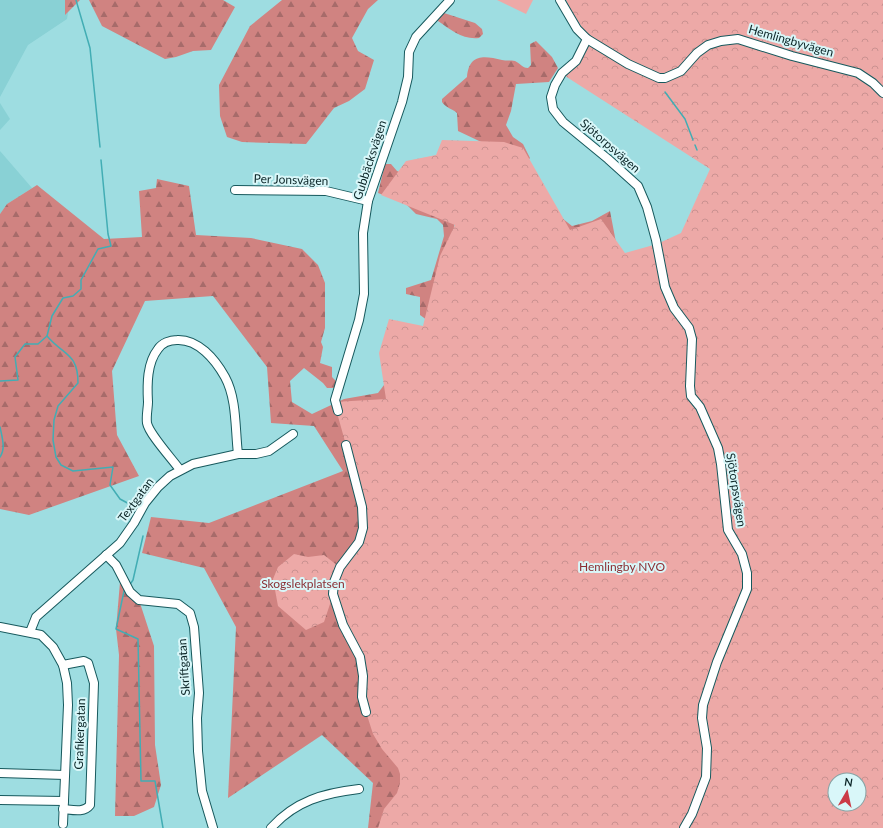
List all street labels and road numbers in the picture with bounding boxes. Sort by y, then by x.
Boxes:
street label: Hemlingbyvägen [747,21,835,60]
street label: Sjötorpsvägen [577,116,643,176]
street label: Gubbäcksvägen [350,118,389,202]
street label: Per Jonsvägen [253,171,329,188]
street label: Sjötorpsvägen [723,452,750,528]
street label: Textgatan [114,475,157,525]
street label: Skriftgatan [174,638,193,696]
street label: Grafikergatan [71,698,88,770]

